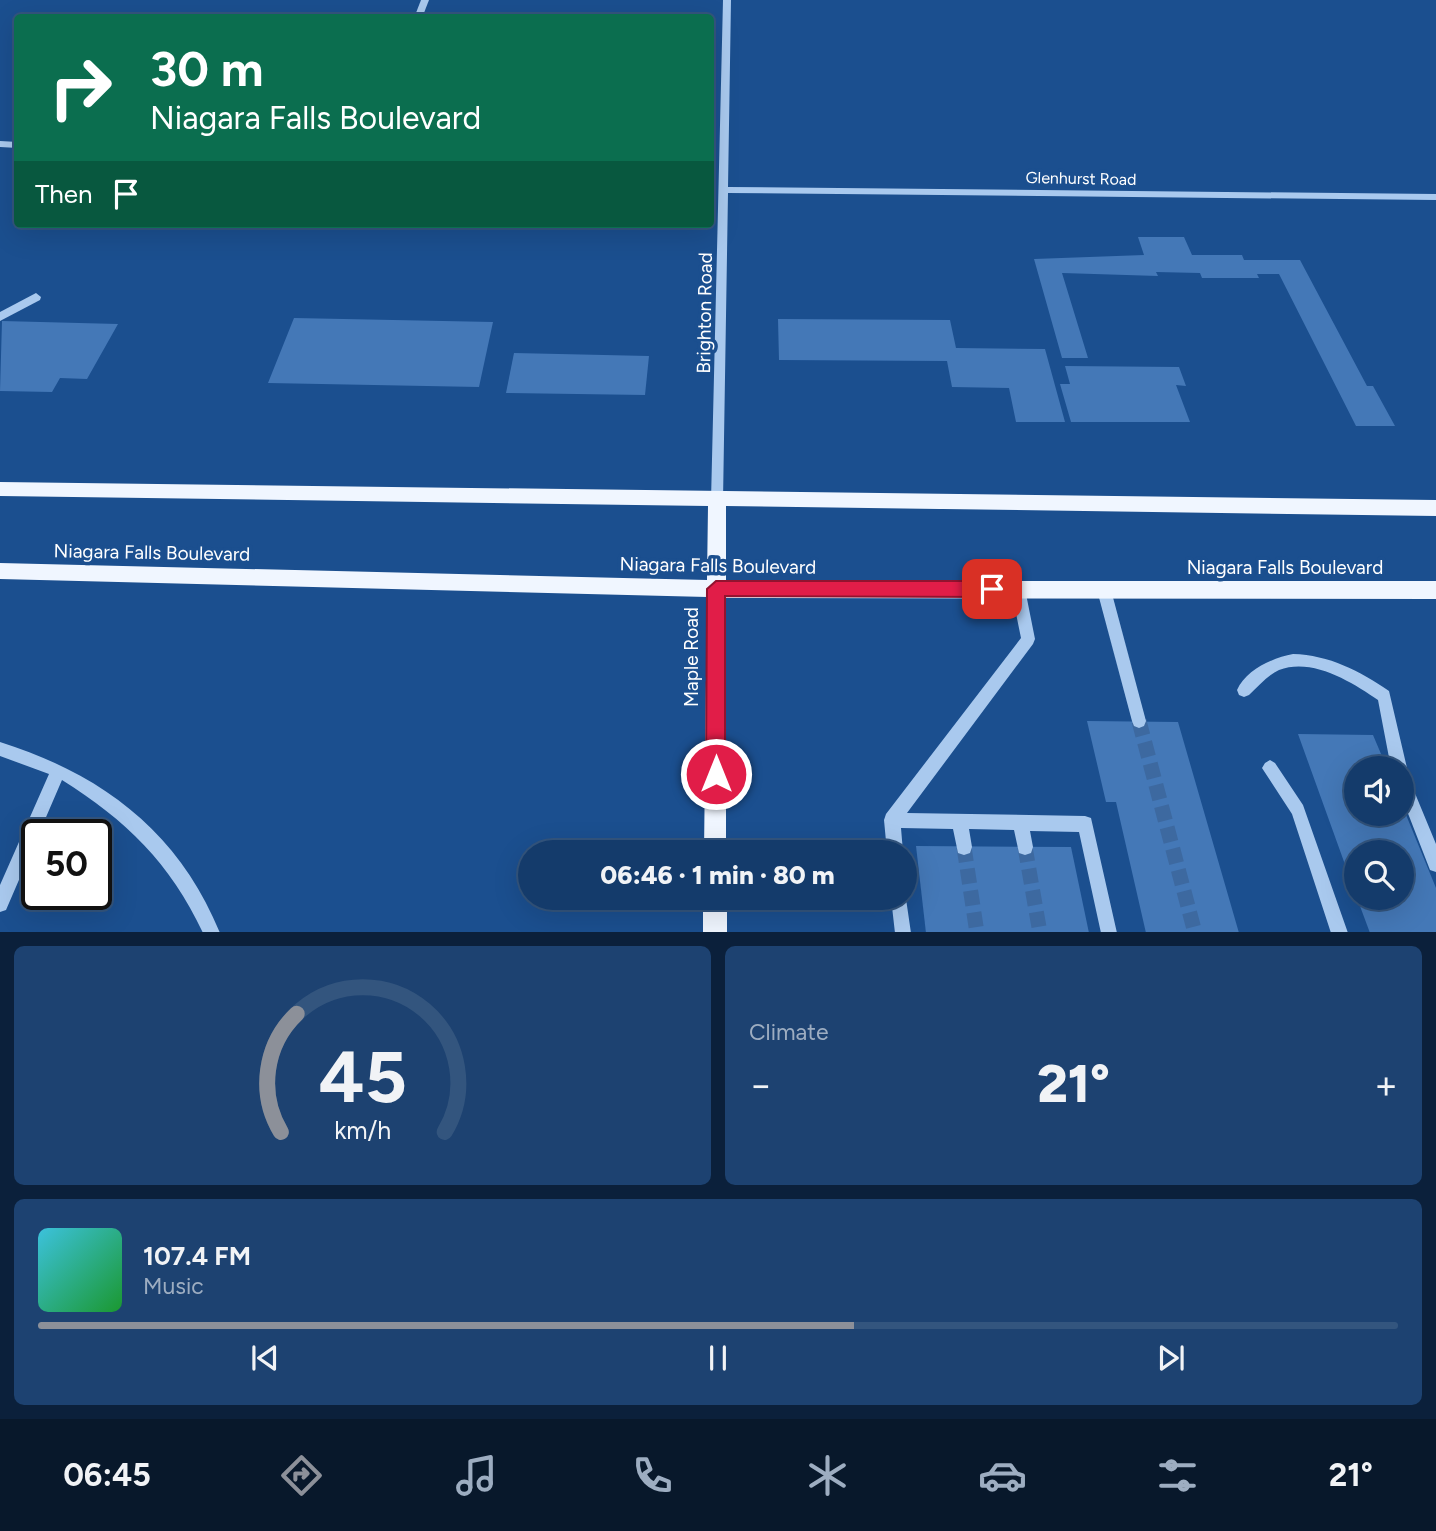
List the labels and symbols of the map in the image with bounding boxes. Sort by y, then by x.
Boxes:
street label: Glenhurst Road [1025,168,1137,189]
street label: Brighton Road [692,252,717,374]
street label: Niagara Falls Boulevard [53,539,251,566]
street label: Niagara Falls Boulevard [619,552,817,579]
street label: Niagara Falls Boulevard [1187,556,1383,579]
pin [962,559,1022,619]
street label: Maple Road [680,607,703,707]
position arrow [679,737,753,811]
speed limit sign: 50 [21,819,112,910]

